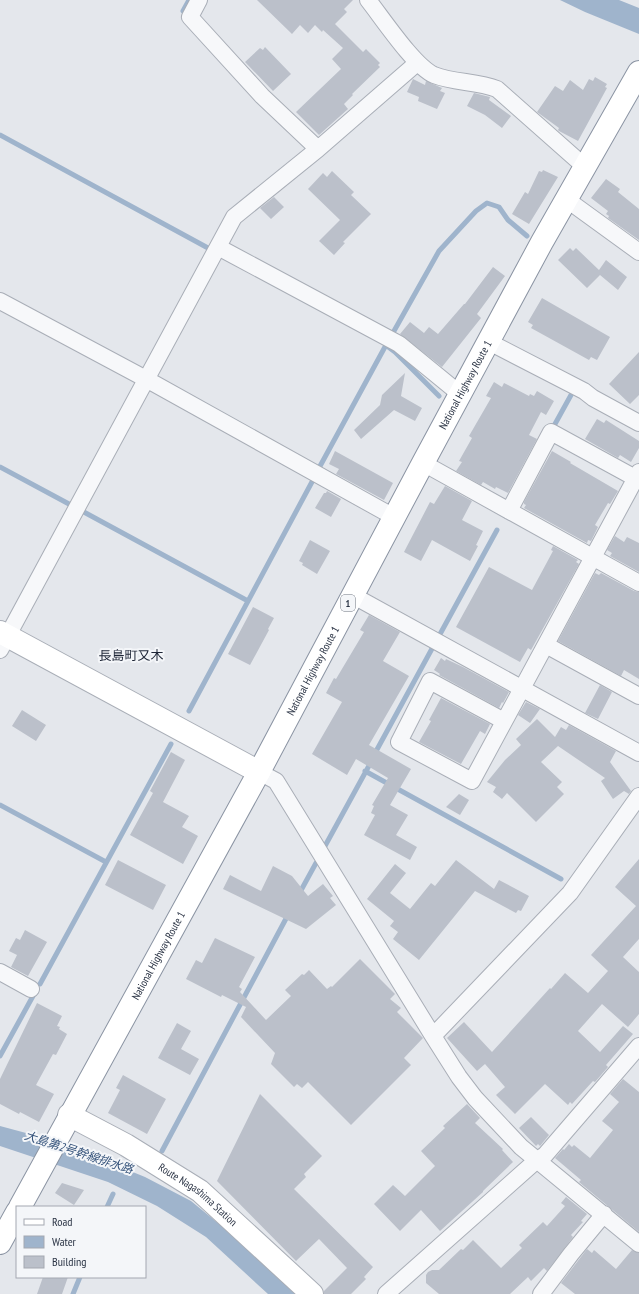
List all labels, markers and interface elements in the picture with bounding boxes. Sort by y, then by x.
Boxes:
street label: National Highway Route 1 [436,338,495,432]
road number: 1 [341,595,355,611]
street label: National Highway Route 1 [283,624,342,718]
district label: 長島町又木 [98,647,164,664]
street label: National Highway Route 1 [128,909,188,1002]
water label: 大島第2号幹線排水路 [23,1127,136,1177]
street label: Route Nagashima Station [156,1160,240,1229]
legend [16,1206,146,1278]
text: Road [52,1214,72,1229]
text: Water [52,1234,77,1249]
text: Building [52,1254,87,1269]

